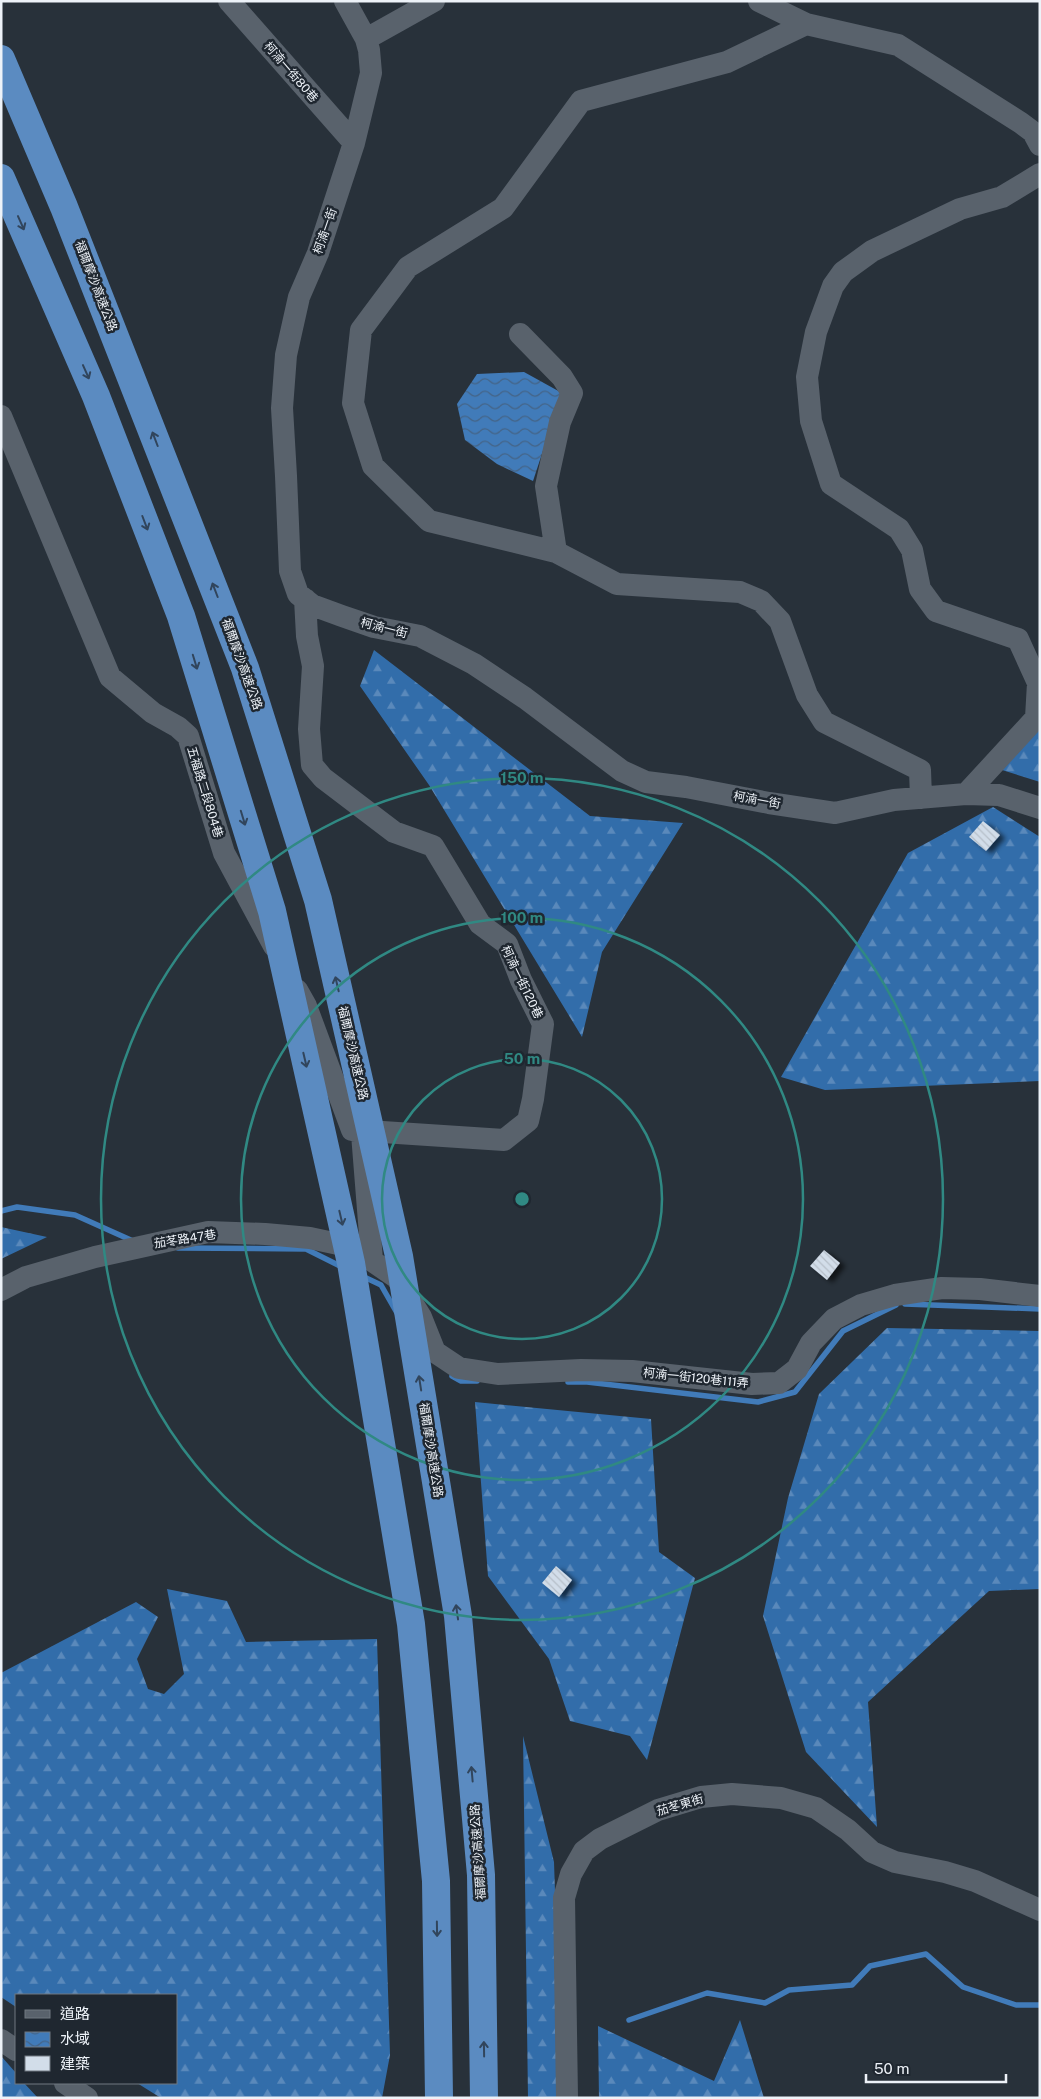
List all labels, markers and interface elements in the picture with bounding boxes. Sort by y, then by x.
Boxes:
street label: 柯湳一街80巷 [261,39,321,105]
street label: 柯湳一街 [311,206,339,256]
one-way arrow [16,215,26,230]
street label: 福爾摩沙高速公路 [72,239,120,333]
one-way arrow [81,364,91,379]
one-way arrow [150,432,160,447]
one-way arrow [141,515,150,530]
one-way arrow [209,583,219,598]
street label: 柯湳一街 [359,615,409,641]
street label: 福爾摩沙高速公路 [219,616,265,712]
one-way arrow [191,654,201,670]
street label: 五福路二段804巷 [184,745,226,839]
text: 150 m [500,769,544,786]
street label: 柯湳一街 [732,789,782,811]
one-way arrow [239,809,248,825]
text: 100 m [501,909,543,926]
street label: 柯湳一街120巷 [498,943,546,1021]
one-way arrow [332,976,341,992]
street label: 福爾摩沙高速公路 [335,1005,371,1101]
text: 50 m [504,1050,540,1067]
one-way arrow [301,1051,310,1067]
centre of rings [513,1190,531,1208]
one-way arrow [337,1210,346,1226]
street label: 茄苳路47巷 [153,1227,217,1251]
street label: 柯湳一街120巷111弄 [643,1365,749,1391]
one-way arrow [414,1375,424,1391]
street label: 福爾摩沙高速公路 [417,1401,445,1499]
one-way arrow [452,1605,462,1621]
one-way arrow [467,1766,477,1782]
street label: 茄苳東街 [655,1792,705,1818]
street label: 福爾摩沙高速公路 [468,1804,488,1900]
one-way arrow [432,1921,441,1937]
legend [15,1994,178,2084]
text: 道路 [60,2005,90,2022]
text: 水域 [60,2030,90,2047]
one-way arrow [479,2041,489,2058]
scale bar [866,2052,1006,2084]
text: 建築 [60,2055,90,2072]
text: 50 m [874,2060,909,2077]

